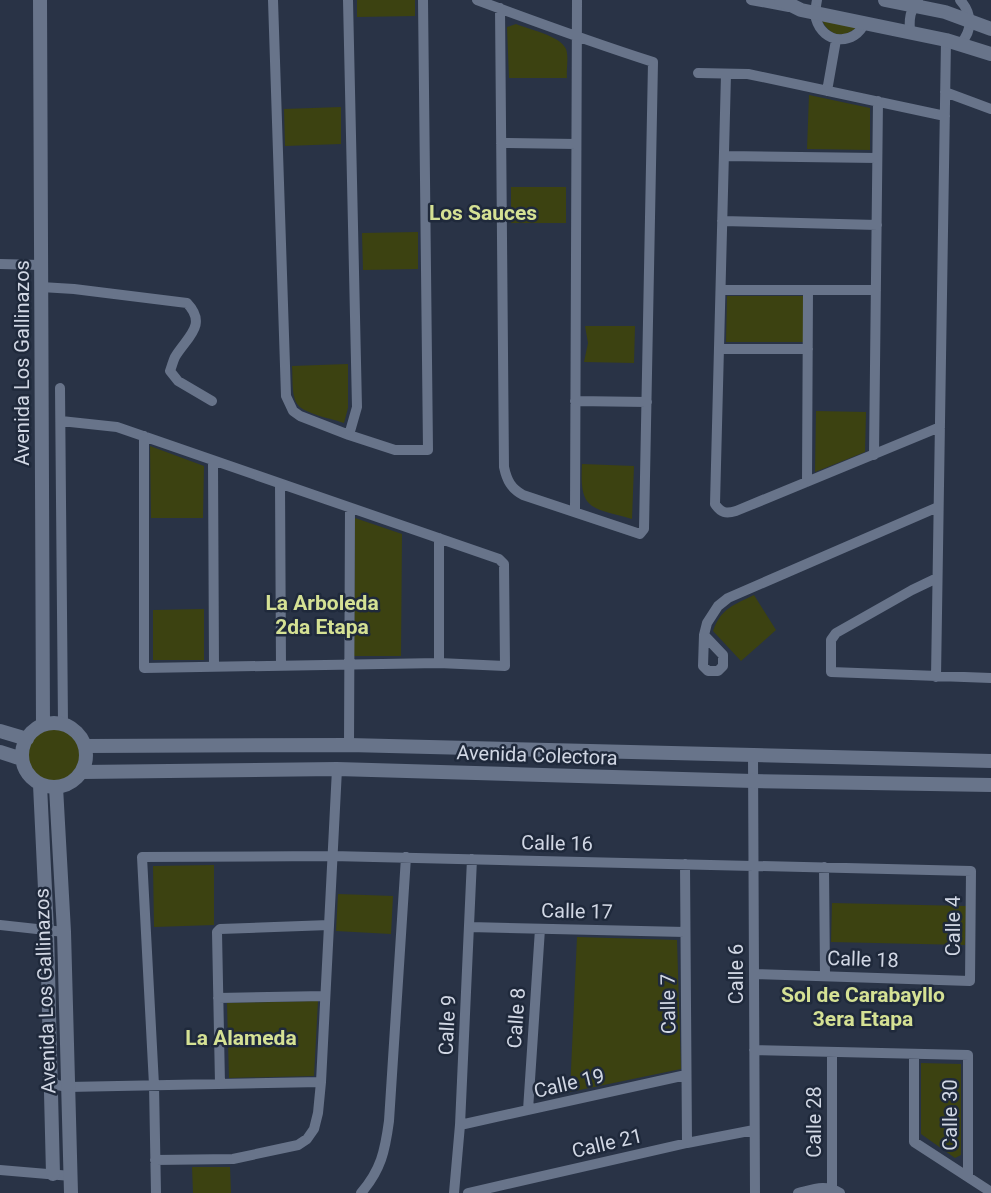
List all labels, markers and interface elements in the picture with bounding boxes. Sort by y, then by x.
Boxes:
district label: Los Sauces [429,201,537,225]
street label: Avenida Los Gallinazos [10,260,34,466]
district label: La Arboleda 2da Etapa [265,591,379,639]
street label: Avenida Colectora [456,740,618,770]
street label: Calle 16 [521,830,593,856]
street label: Avenida Los Gallinazos [29,888,61,1094]
street label: Calle 4 [941,896,965,956]
street label: Calle 17 [541,898,613,924]
street label: Calle 6 [724,944,748,1004]
street label: Calle 18 [827,946,899,972]
street label: Calle 7 [655,974,681,1034]
district label: Sol de Carabayllo 3era Etapa [781,983,945,1031]
street label: Calle 8 [502,987,530,1049]
street label: Calle 9 [433,994,461,1056]
district label: La Alameda [185,1026,297,1050]
street label: Calle 19 [531,1063,607,1103]
street label: Calle 30 [938,1079,962,1151]
street label: Calle 28 [802,1086,826,1158]
street label: Calle 21 [569,1123,645,1163]

